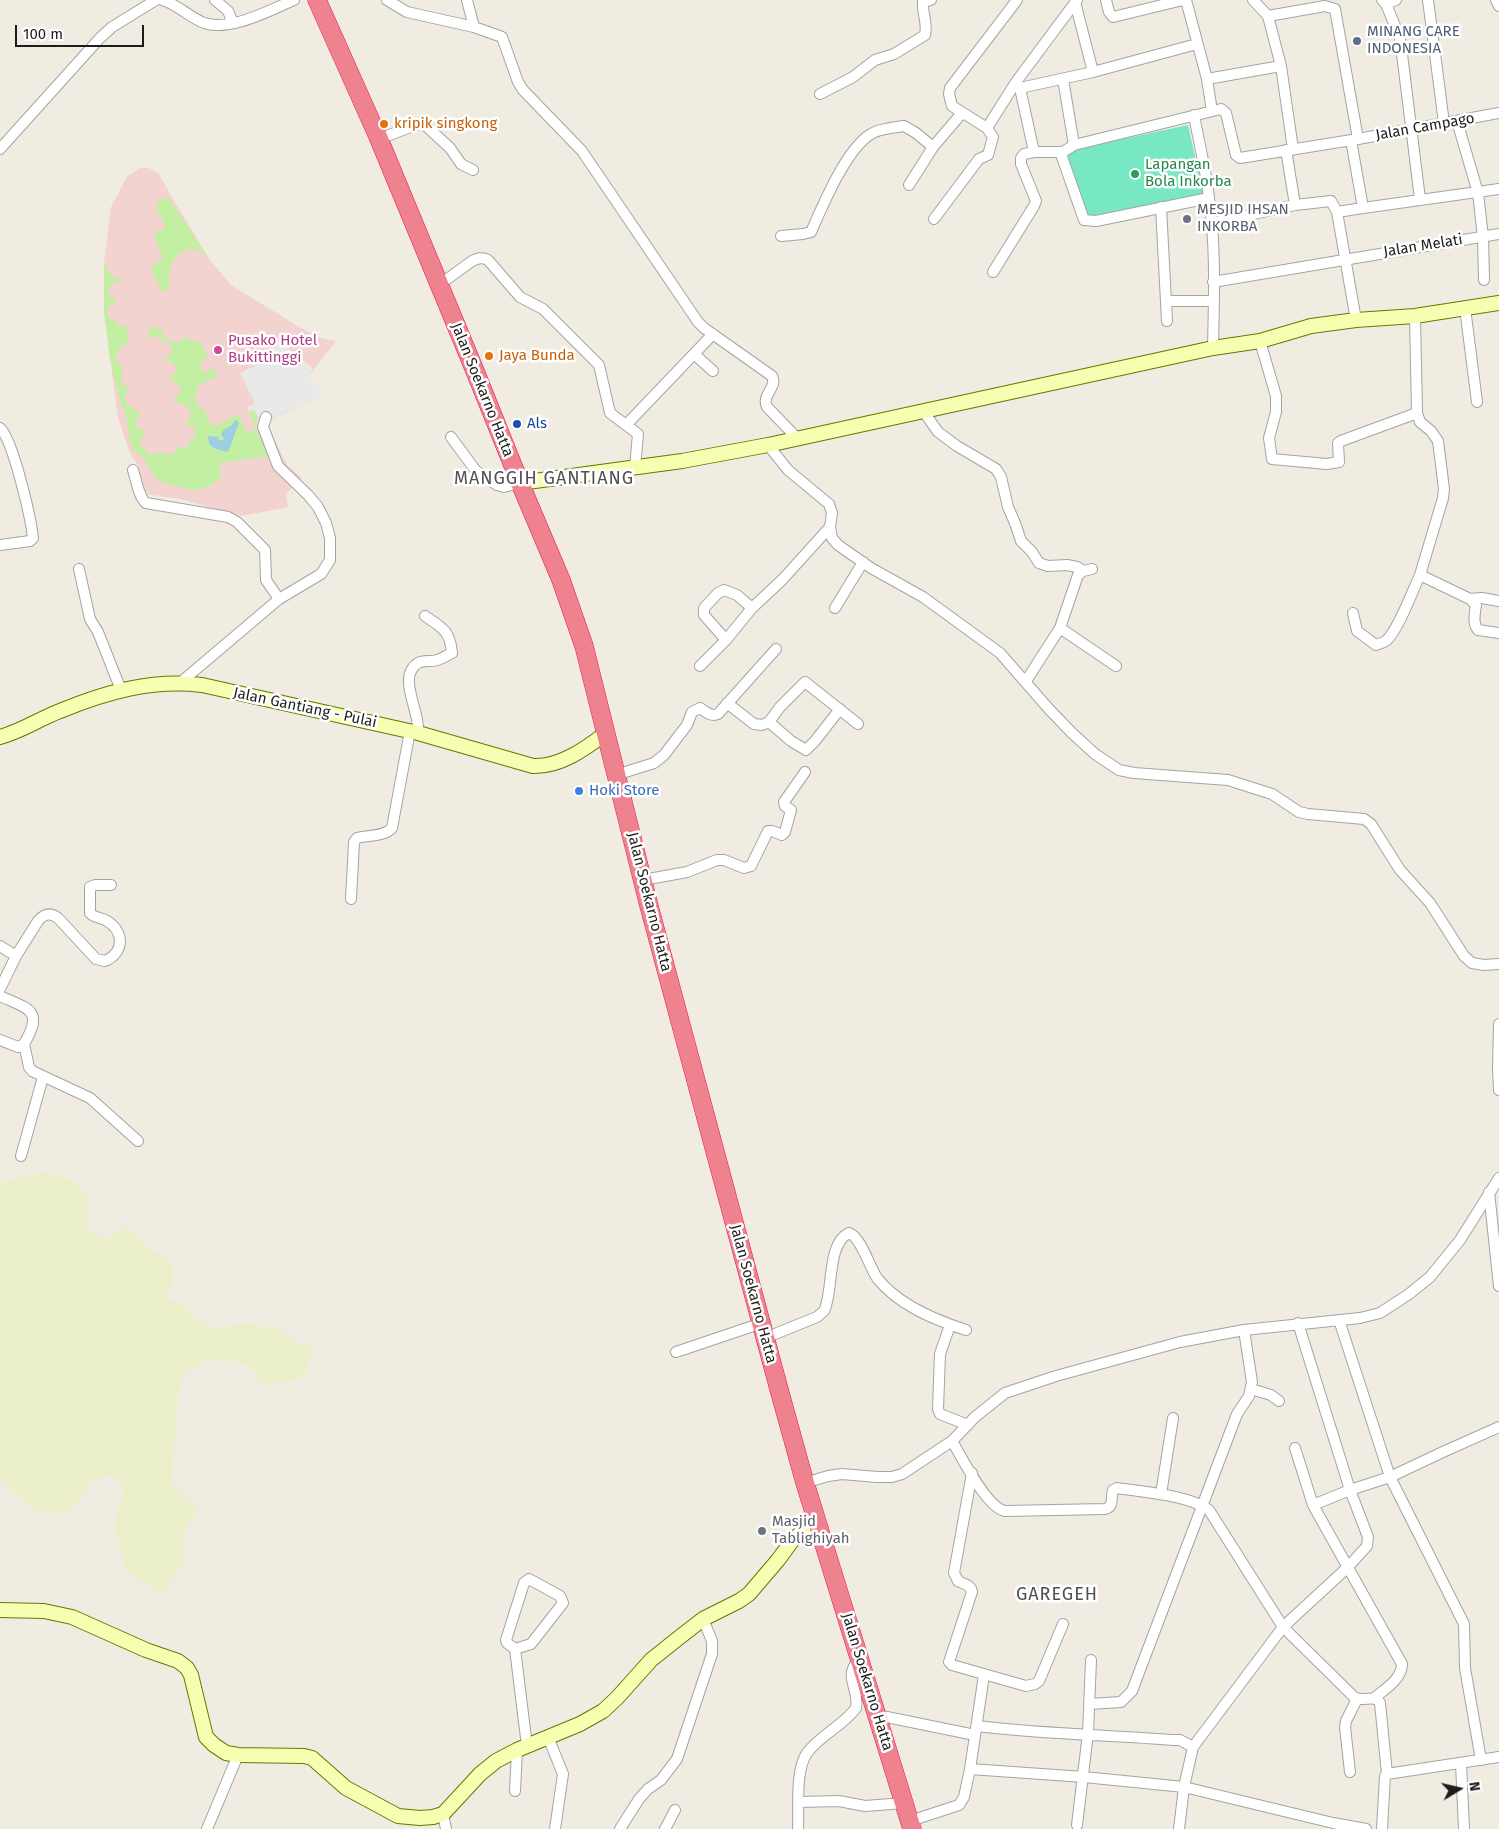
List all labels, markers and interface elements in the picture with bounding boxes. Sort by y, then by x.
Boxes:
scale bar [18,15,146,47]
place label: MINANG CARE INDONESIA [1367,23,1460,58]
text: 100 m [23,25,63,43]
marker: MINANG CARE INDONESIA [1351,35,1363,47]
street label: Jalan Campago [1374,109,1476,145]
place label: kripik singkong [394,115,497,133]
marker: kripik singkong [378,118,390,130]
place label: Lapangan Bola Inkorba [1145,156,1232,191]
marker: Lapangan Bola Inkorba [1129,168,1141,180]
place label: MESJID IHSAN INKORBA [1197,201,1289,236]
marker: MESJID IHSAN INKORBA [1181,213,1193,225]
street label: Jalan Melati [1382,231,1464,261]
street label: Jalan Soekarno Hatta [447,320,517,460]
place label: Pusako Hotel Bukittinggi [228,332,317,367]
marker: Pusako Hotel Bukittinggi [212,344,224,356]
place label: Jaya Bunda [499,347,575,365]
marker: Jaya Bunda [483,350,495,362]
place label: Als [527,415,547,433]
marker: Als [511,418,523,430]
district label: MANGGIH GANTIANG [452,468,636,490]
street label: Jalan Gantiang - Pulai [232,684,378,732]
place label: Hoki Store [589,782,659,800]
marker: Hoki Store [573,785,585,797]
street label: Jalan Soekarno Hatta [623,830,675,974]
street label: Jalan Soekarno Hatta [726,1223,780,1365]
place label: Masjid Tablighiyah [772,1513,850,1548]
marker: Masjid Tablighiyah [756,1525,768,1537]
district label: GAREGEH [1015,1584,1099,1606]
street label: Jalan Soekarno Hatta [837,1611,897,1753]
north arrow [1434,1764,1484,1814]
text: N [1465,1781,1483,1792]

